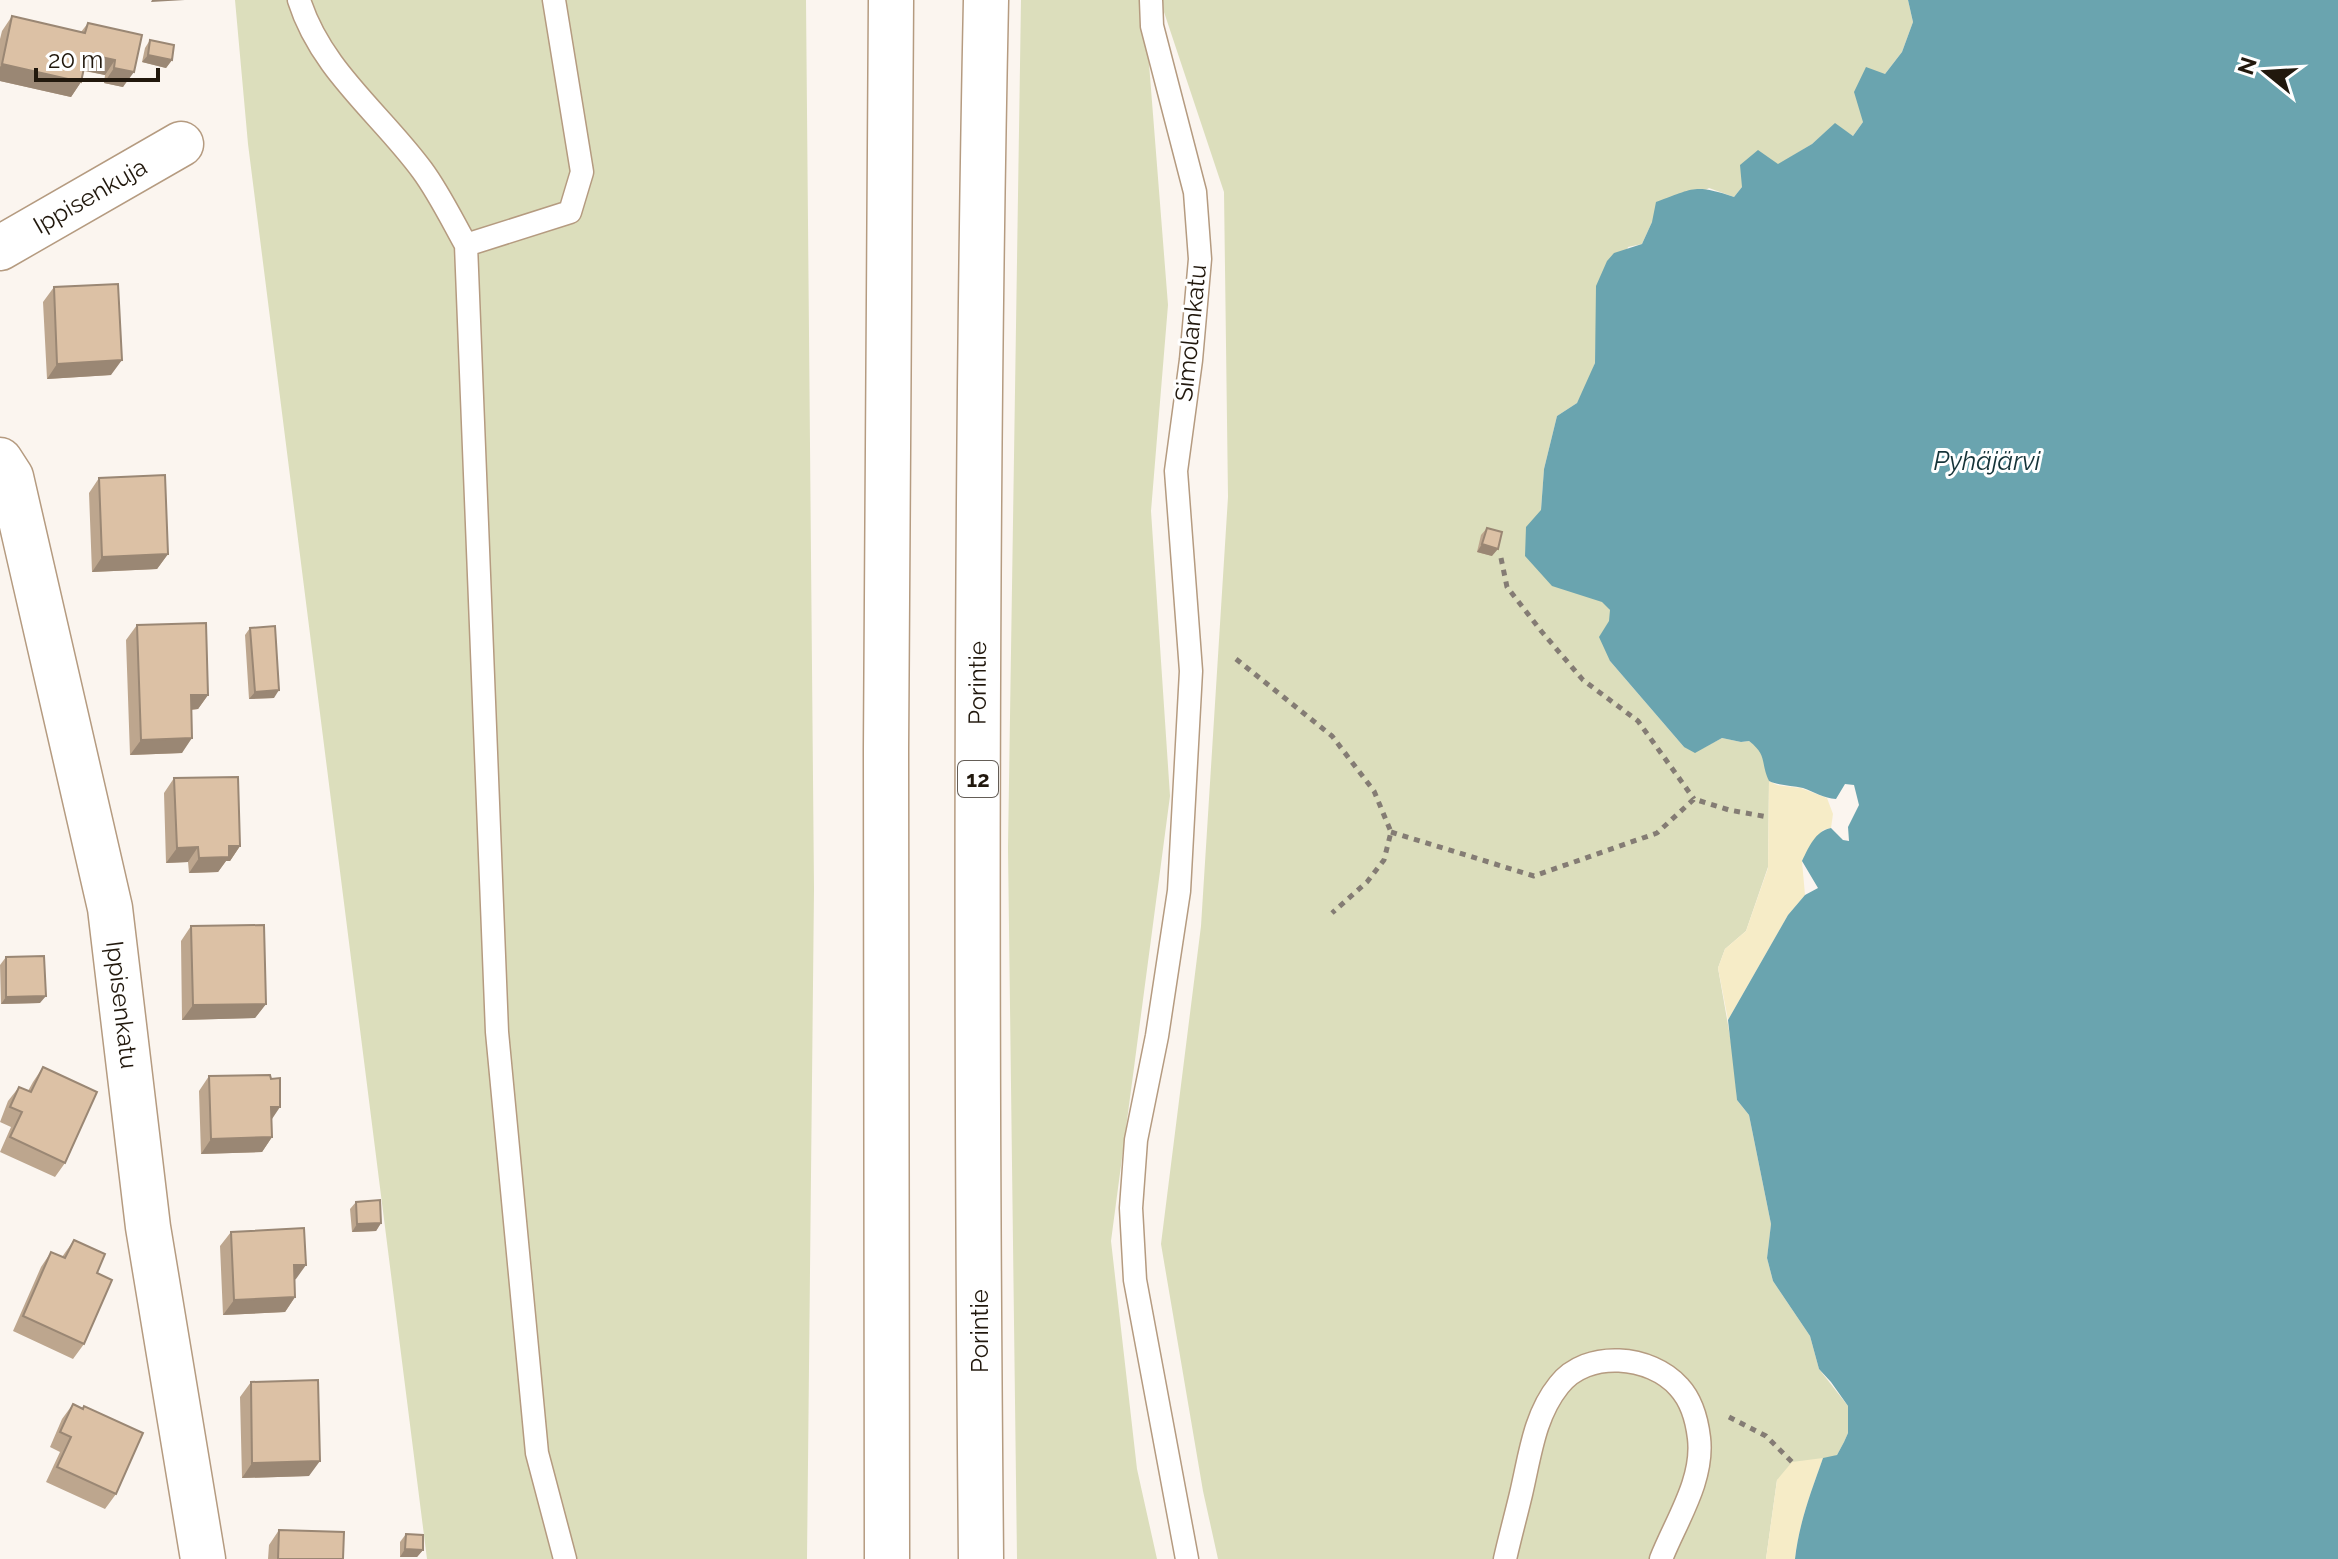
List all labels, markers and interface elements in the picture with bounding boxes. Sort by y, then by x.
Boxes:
scale bar [36,32,158,82]
north arrow [2226,32,2306,112]
text: 20 m [48,45,103,74]
text: N [2232,54,2262,78]
street label: Ippisenkuja [28,152,152,240]
street label: Simolankatu [1169,263,1212,403]
water label: Pyhäjärvi [1934,446,2042,476]
street label: Porintie [963,641,992,725]
road number: 12 [958,761,998,797]
street label: Ippisenkatu [100,939,144,1070]
street label: Porintie [965,1289,994,1373]

